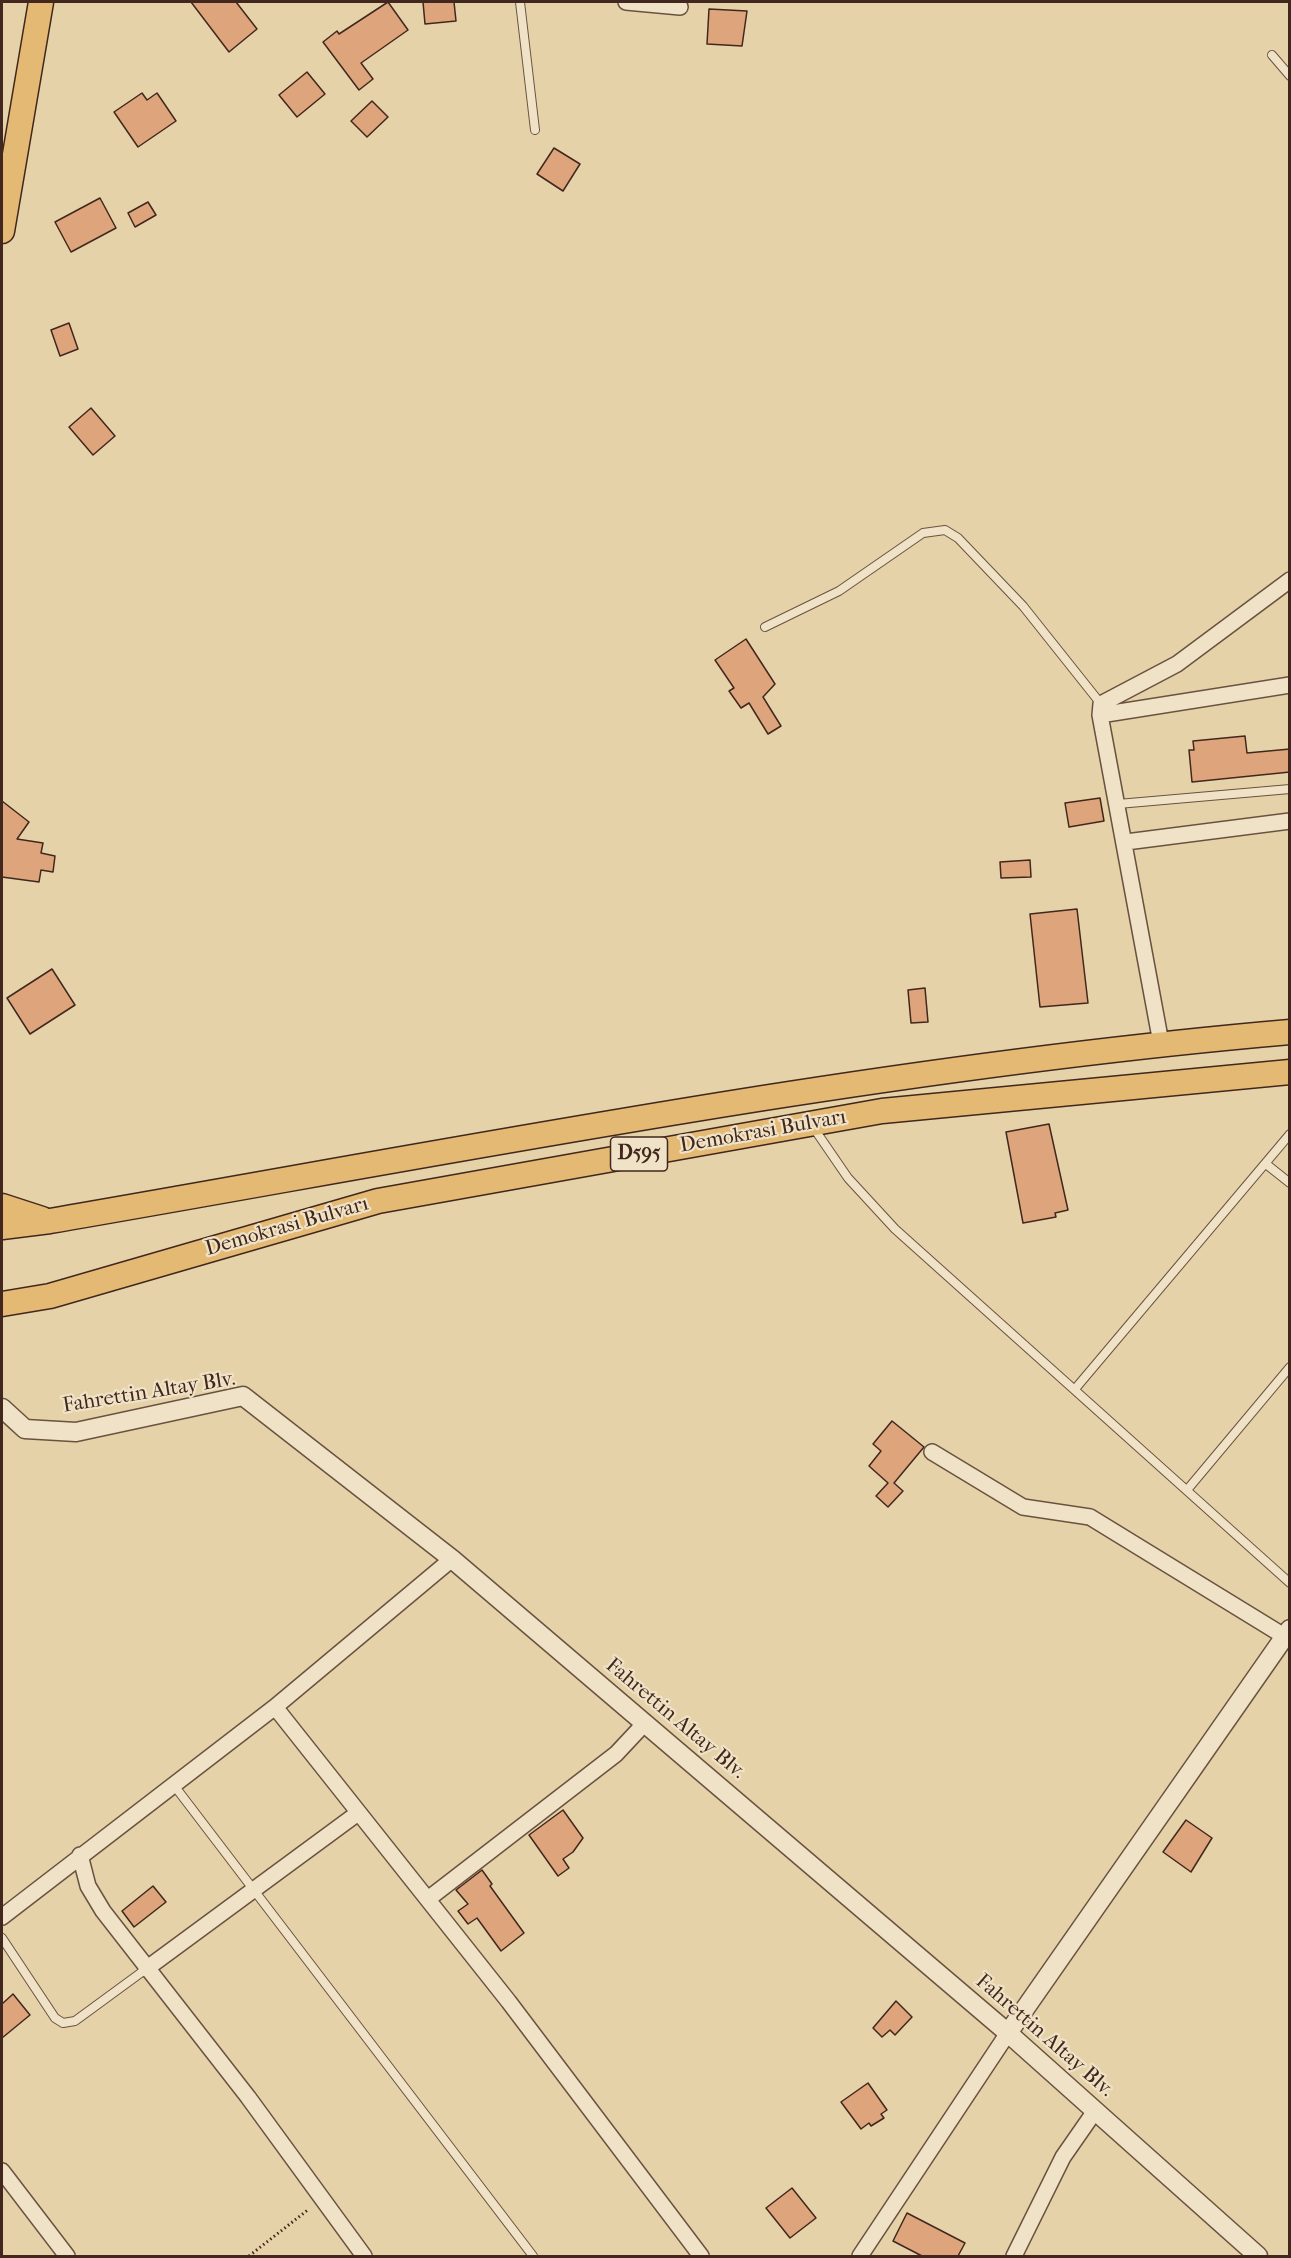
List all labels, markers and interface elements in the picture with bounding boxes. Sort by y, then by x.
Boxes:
street label: Demokrasi Bulvarı [678,1105,848,1159]
road number: D595 [610,1137,668,1171]
street label: Demokrasi Bulvarı [203,1192,371,1262]
street label: Fahrettin Altay Blv. [61,1367,237,1419]
street label: Fahrettin Altay Blv. [600,1653,750,1785]
street label: Fahrettin Altay Blv. [970,1969,1118,2103]

